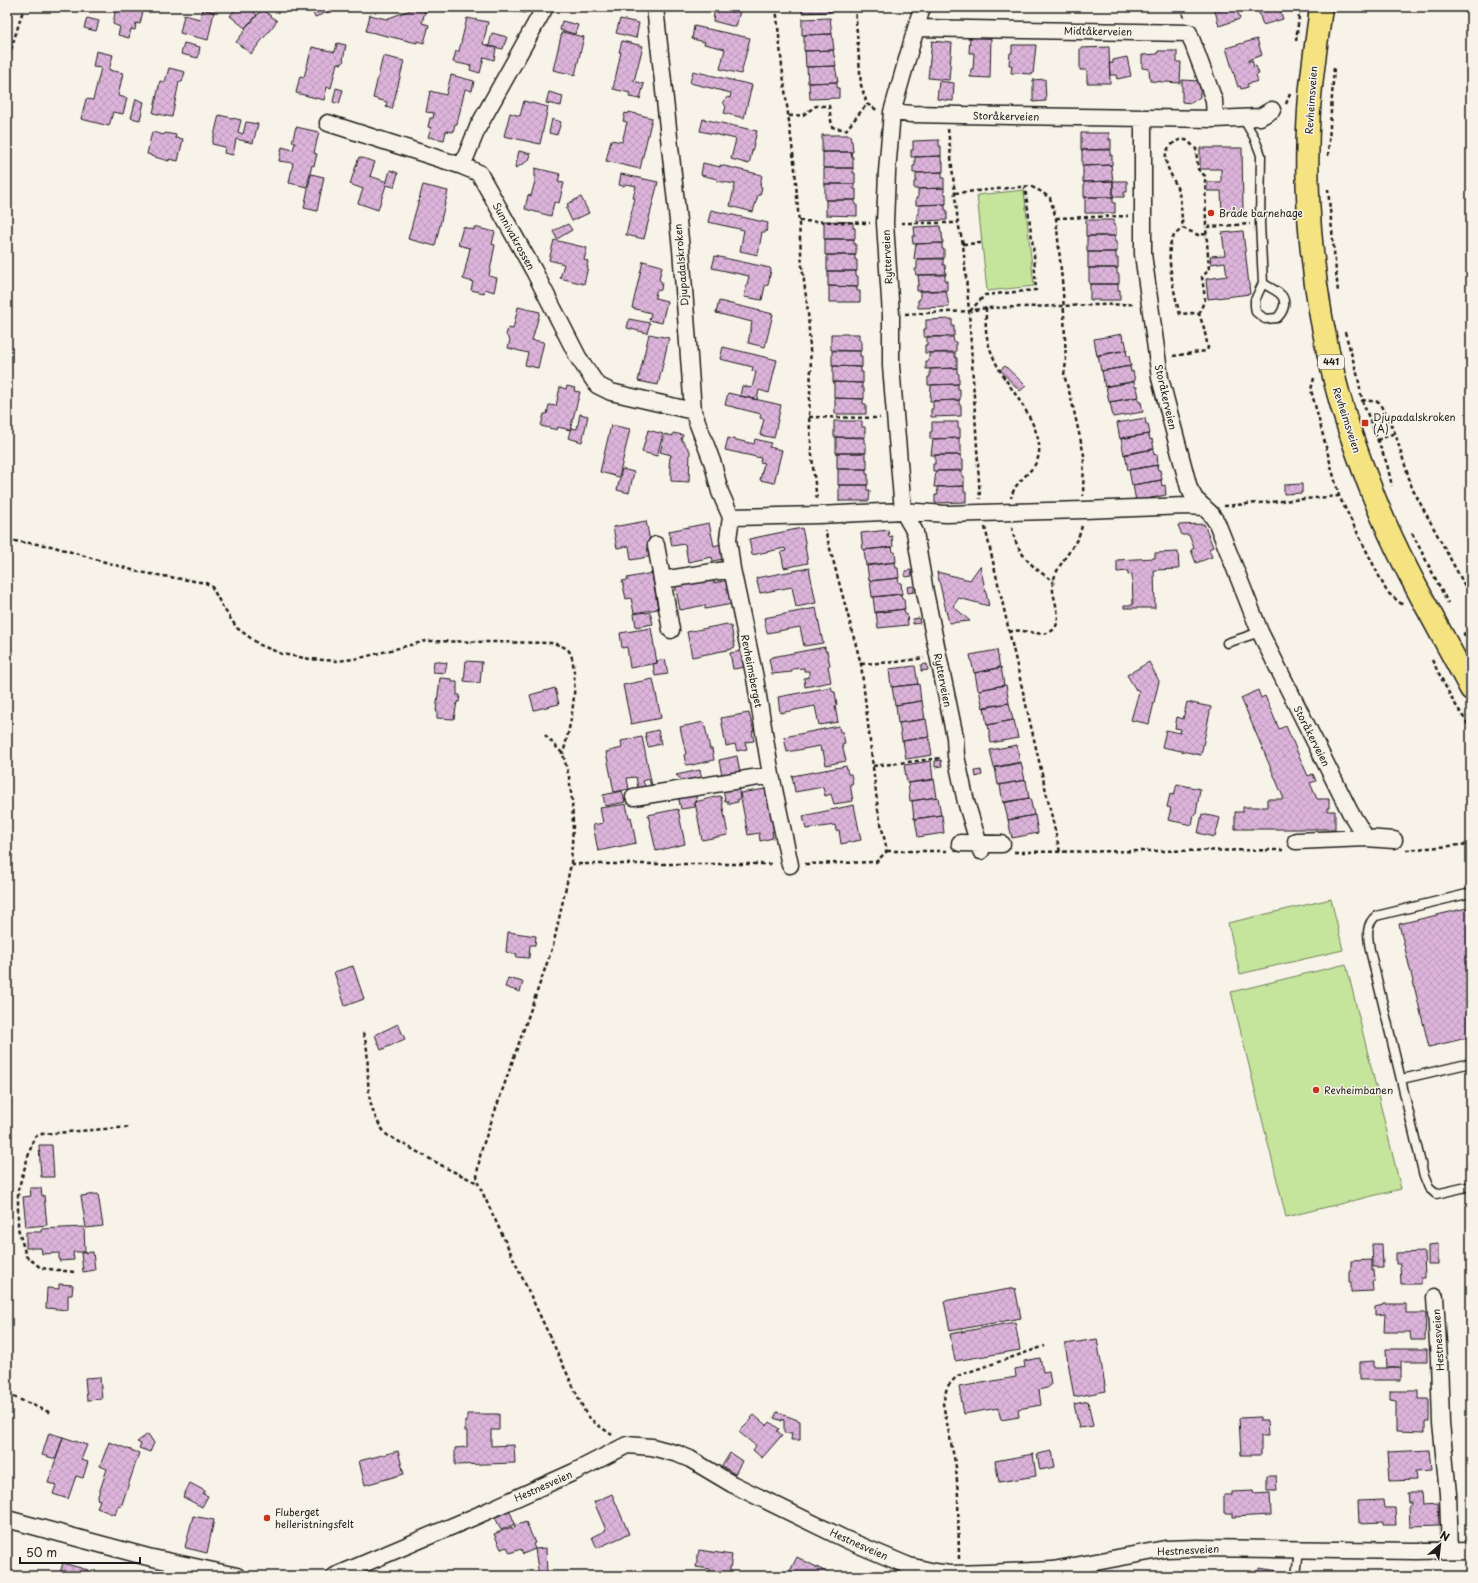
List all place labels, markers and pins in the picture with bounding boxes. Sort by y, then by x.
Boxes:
place label: Bråde barnehage [1219,205,1303,220]
marker: Bråde barnehage [1206,208,1216,218]
place label: Djupadalskroken (A) [1373,409,1456,436]
marker: Djupadalskroken (A) [1360,418,1370,428]
place label: Revheimbanen [1324,1082,1393,1097]
marker: Revheimbanen [1311,1085,1321,1095]
place label: Fluberget helleristningsfelt [275,1504,354,1531]
marker: Fluberget helleristningsfelt [262,1513,272,1523]

